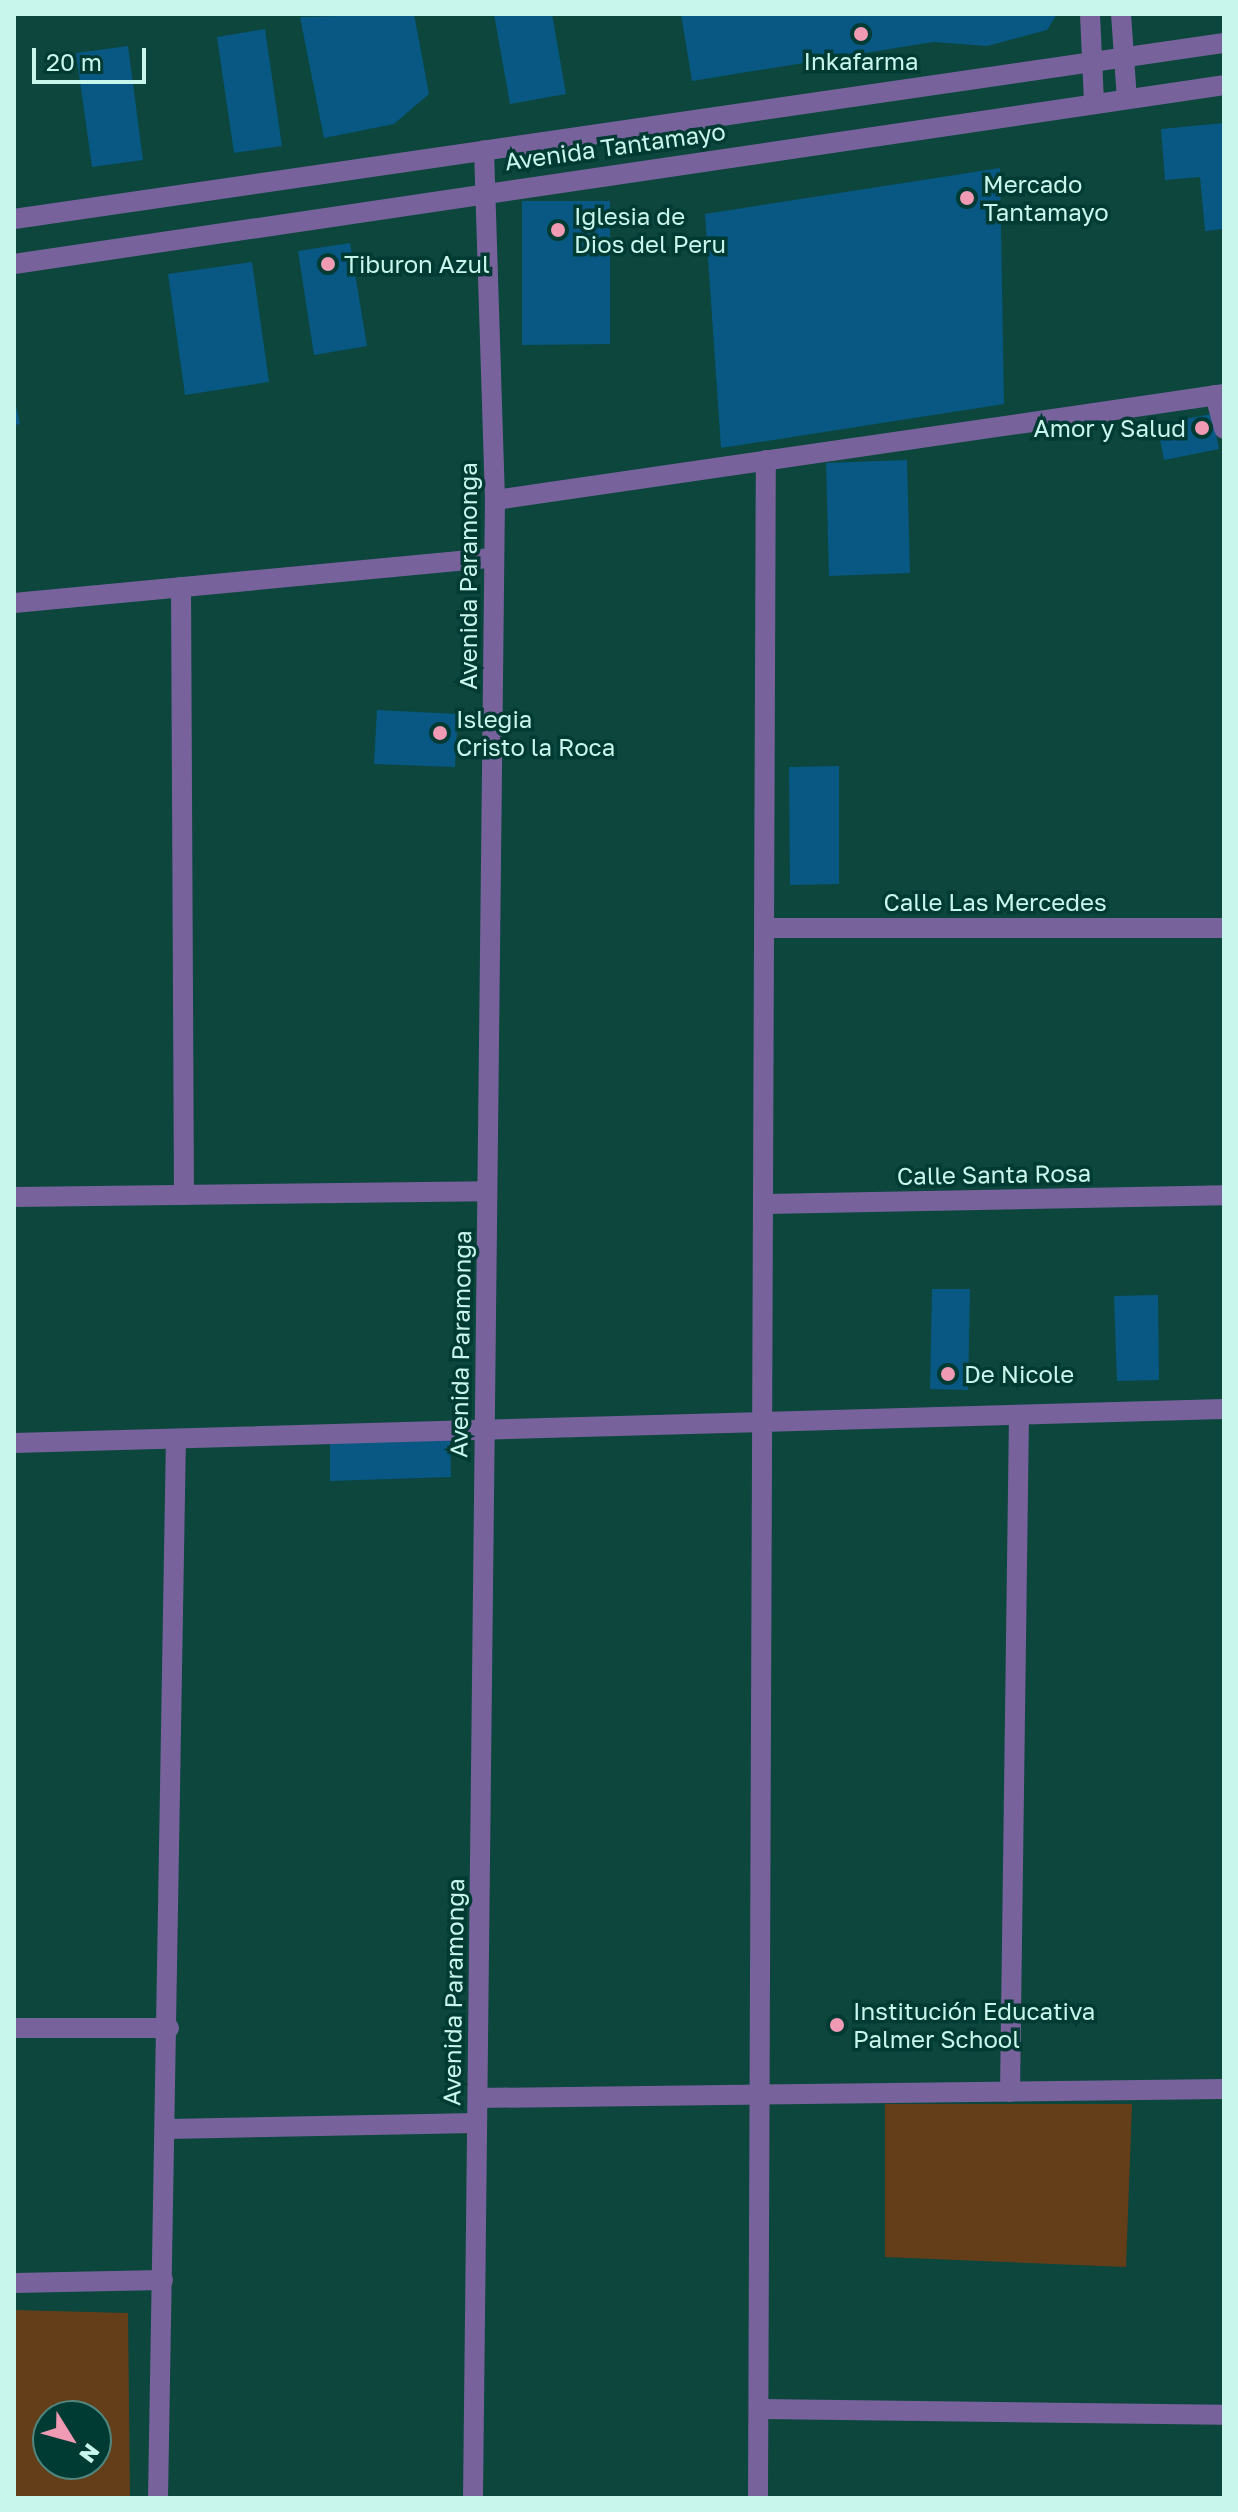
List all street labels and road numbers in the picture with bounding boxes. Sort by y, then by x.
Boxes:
street label: Avenida Tantamayo [503,116,727,176]
street label: Avenida Paramonga [454,462,482,690]
street label: Calle Las Mercedes [883,888,1107,916]
street label: Calle Santa Rosa [897,1158,1091,1190]
street label: Avenida Paramonga [444,1230,476,1458]
street label: Avenida Paramonga [437,1878,469,2106]

